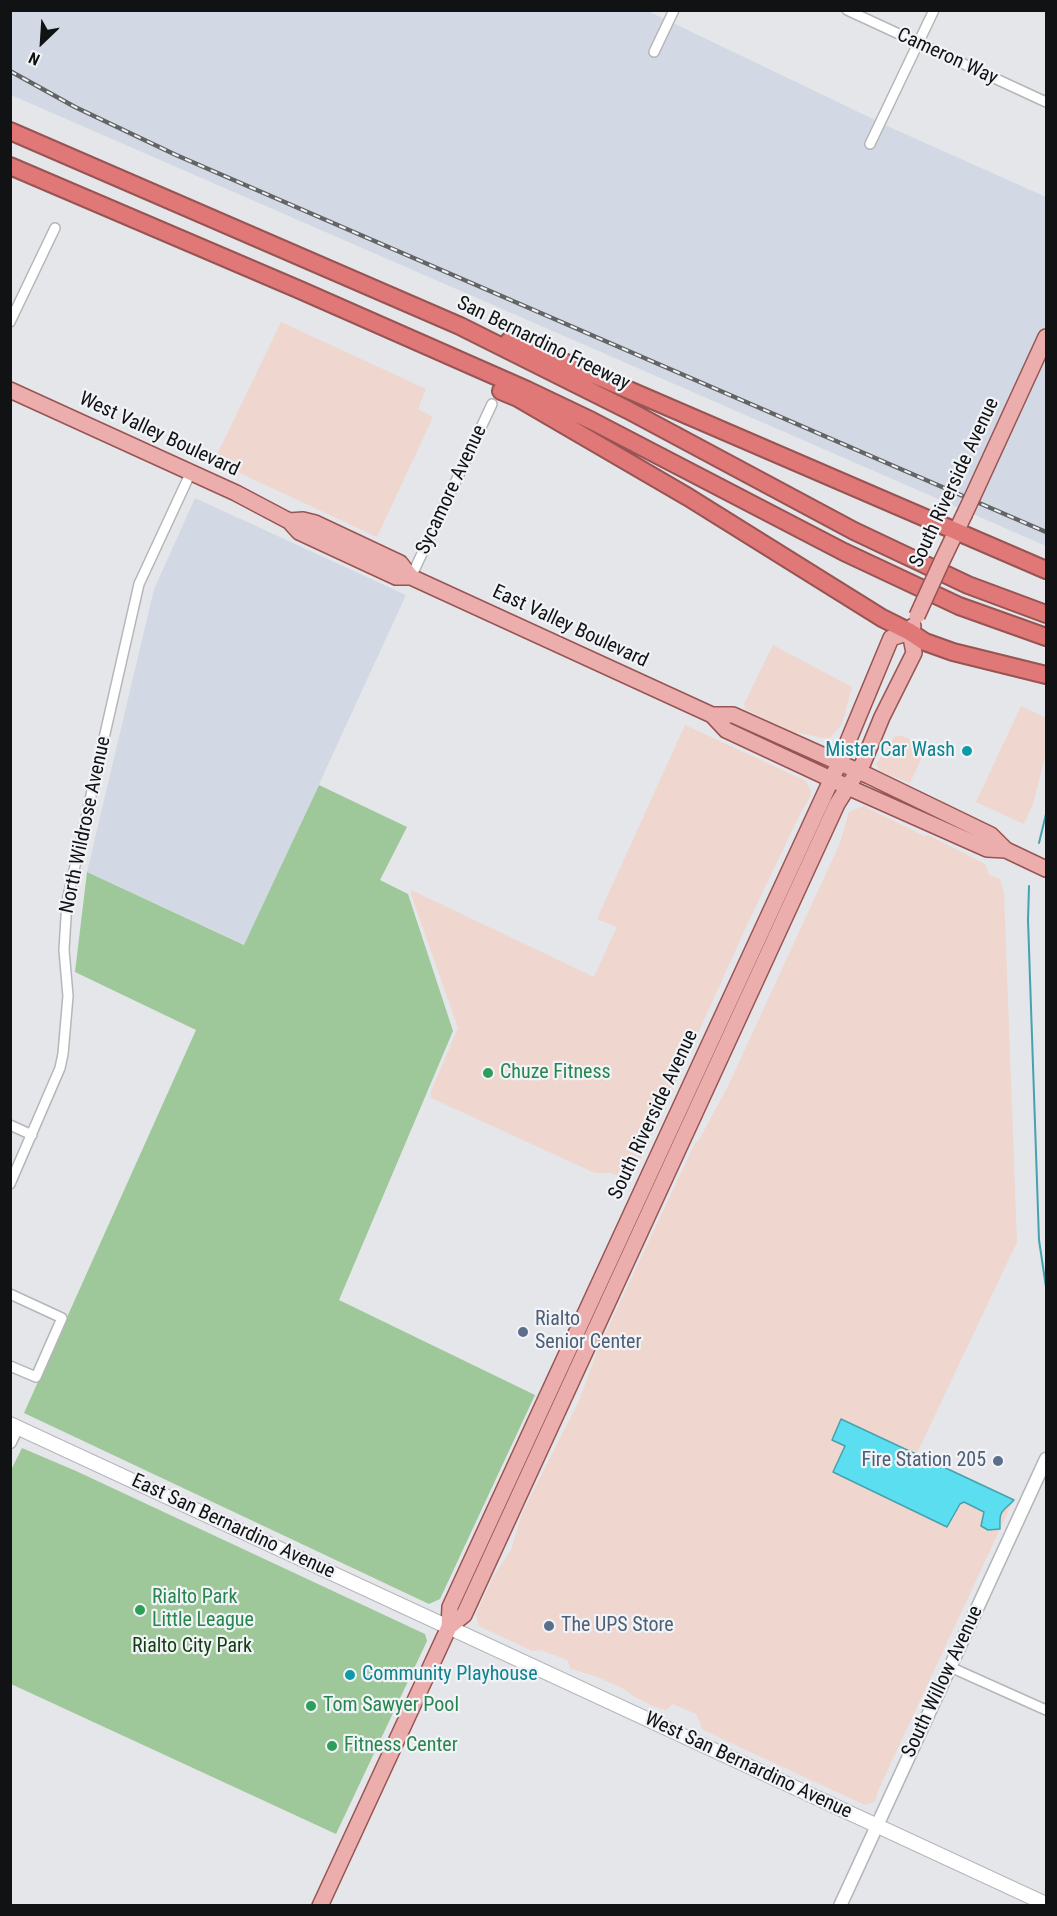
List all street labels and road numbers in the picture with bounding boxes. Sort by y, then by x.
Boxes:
street label: Cameron Way [893,23,1001,91]
street label: San Bernardino Freeway [453,292,633,396]
street label: West Valley Boulevard [75,387,243,483]
street label: South Riverside Avenue [905,394,1005,572]
street label: Sycamore Avenue [412,422,492,558]
street label: East Valley Boulevard [488,580,652,674]
street label: North Wildrose Avenue [56,734,116,916]
street label: South Riverside Avenue [604,1026,704,1204]
street label: East San Bernardino Avenue [128,1469,338,1585]
street label: South Willow Avenue [897,1602,989,1762]
street label: West San Bernardino Avenue [640,1707,856,1825]

